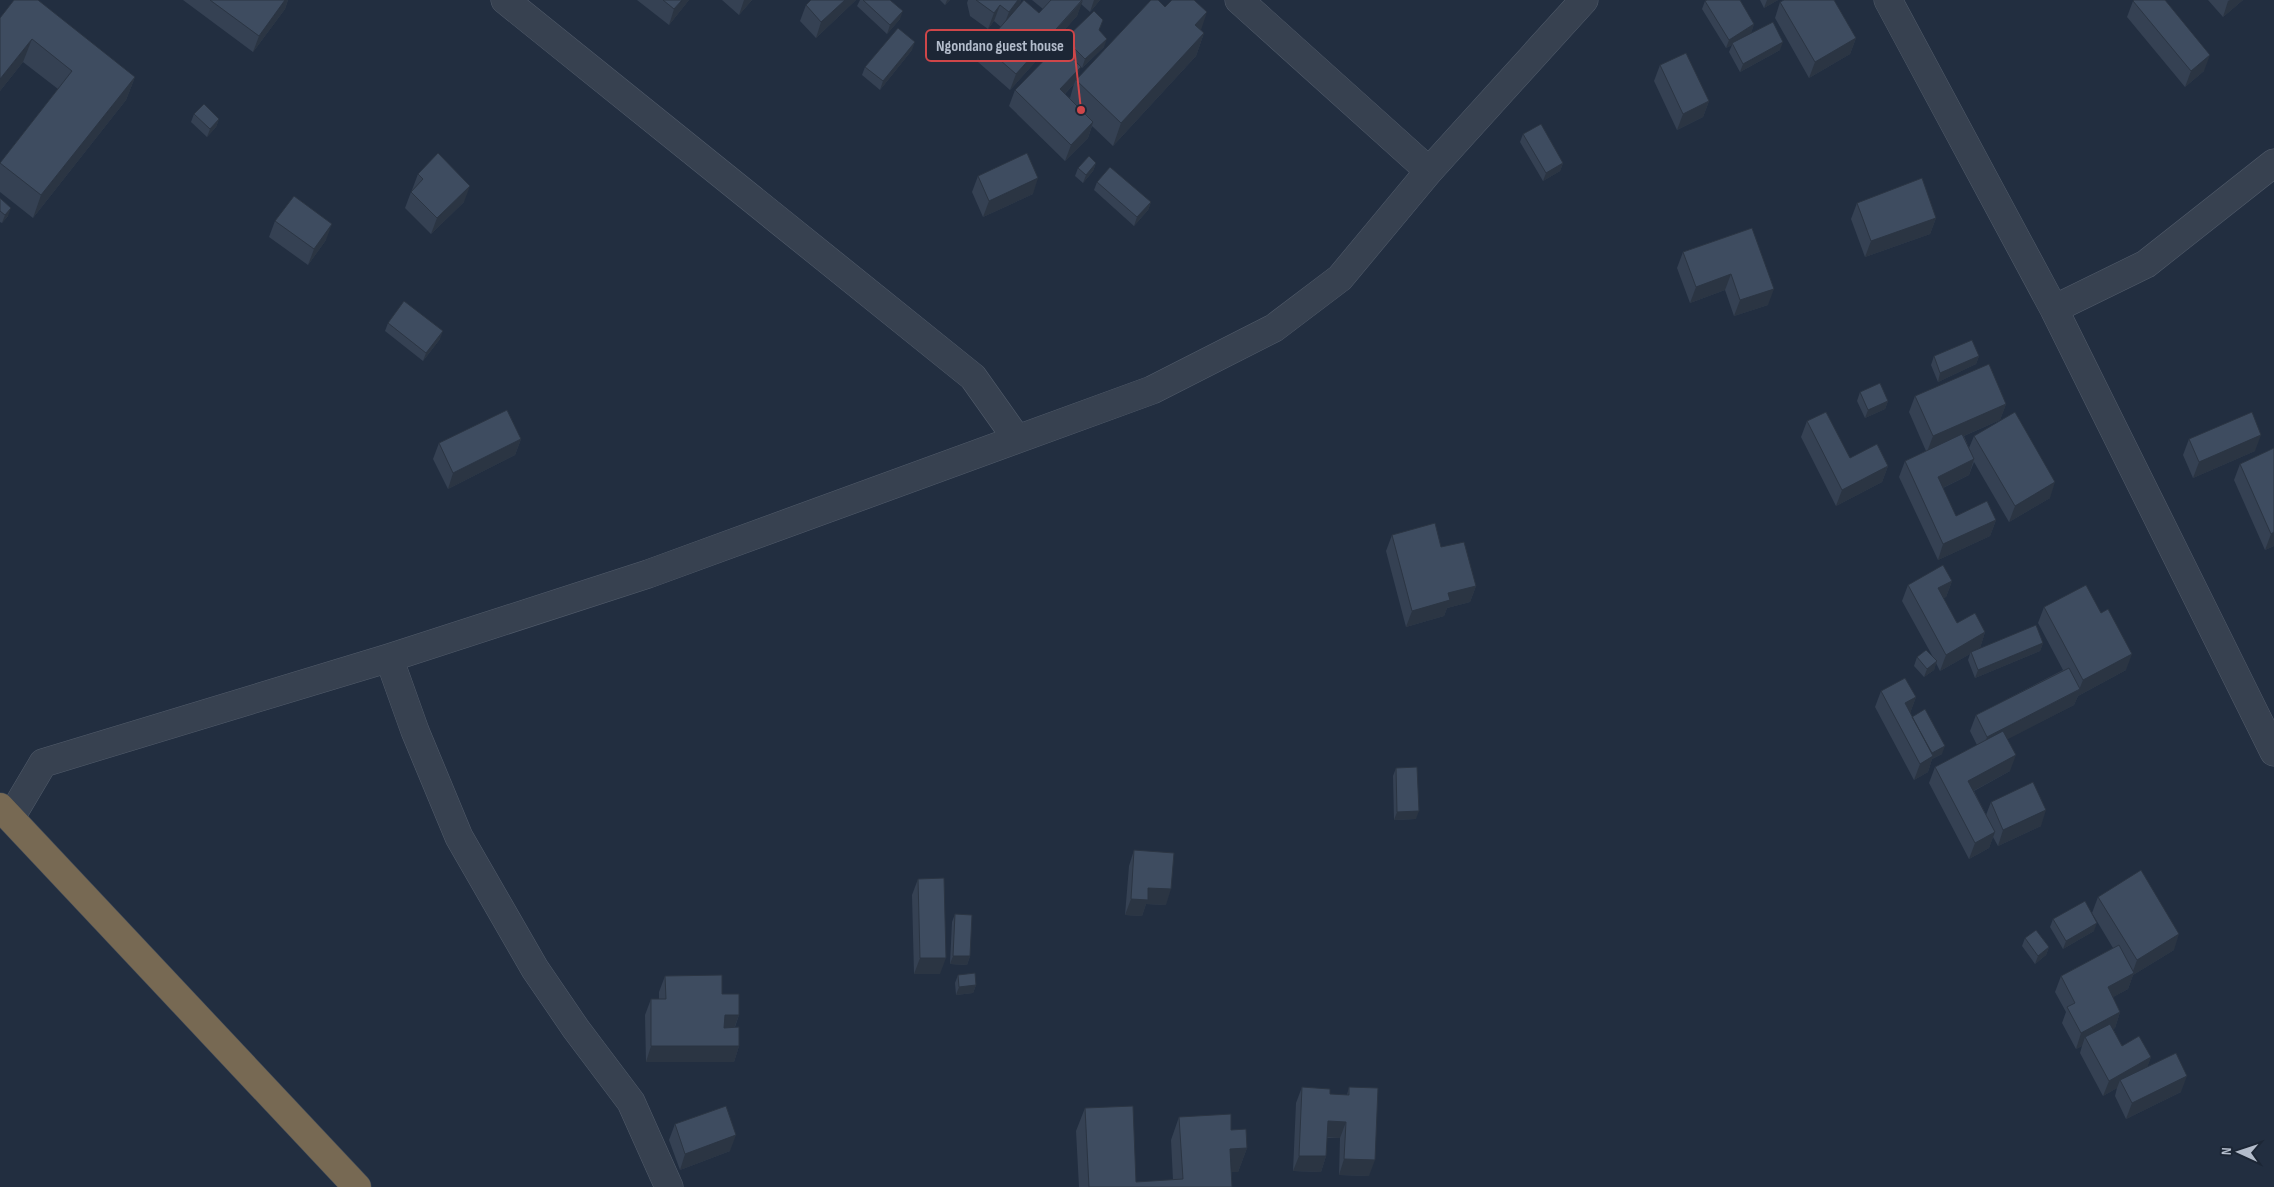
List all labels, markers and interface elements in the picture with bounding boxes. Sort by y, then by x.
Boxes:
callout: Ngondano guest house [926,30,1074,61]
text: Ngondano guest house [936,37,1064,56]
north arrow [2214,1127,2264,1177]
text: N [2218,1147,2235,1156]

